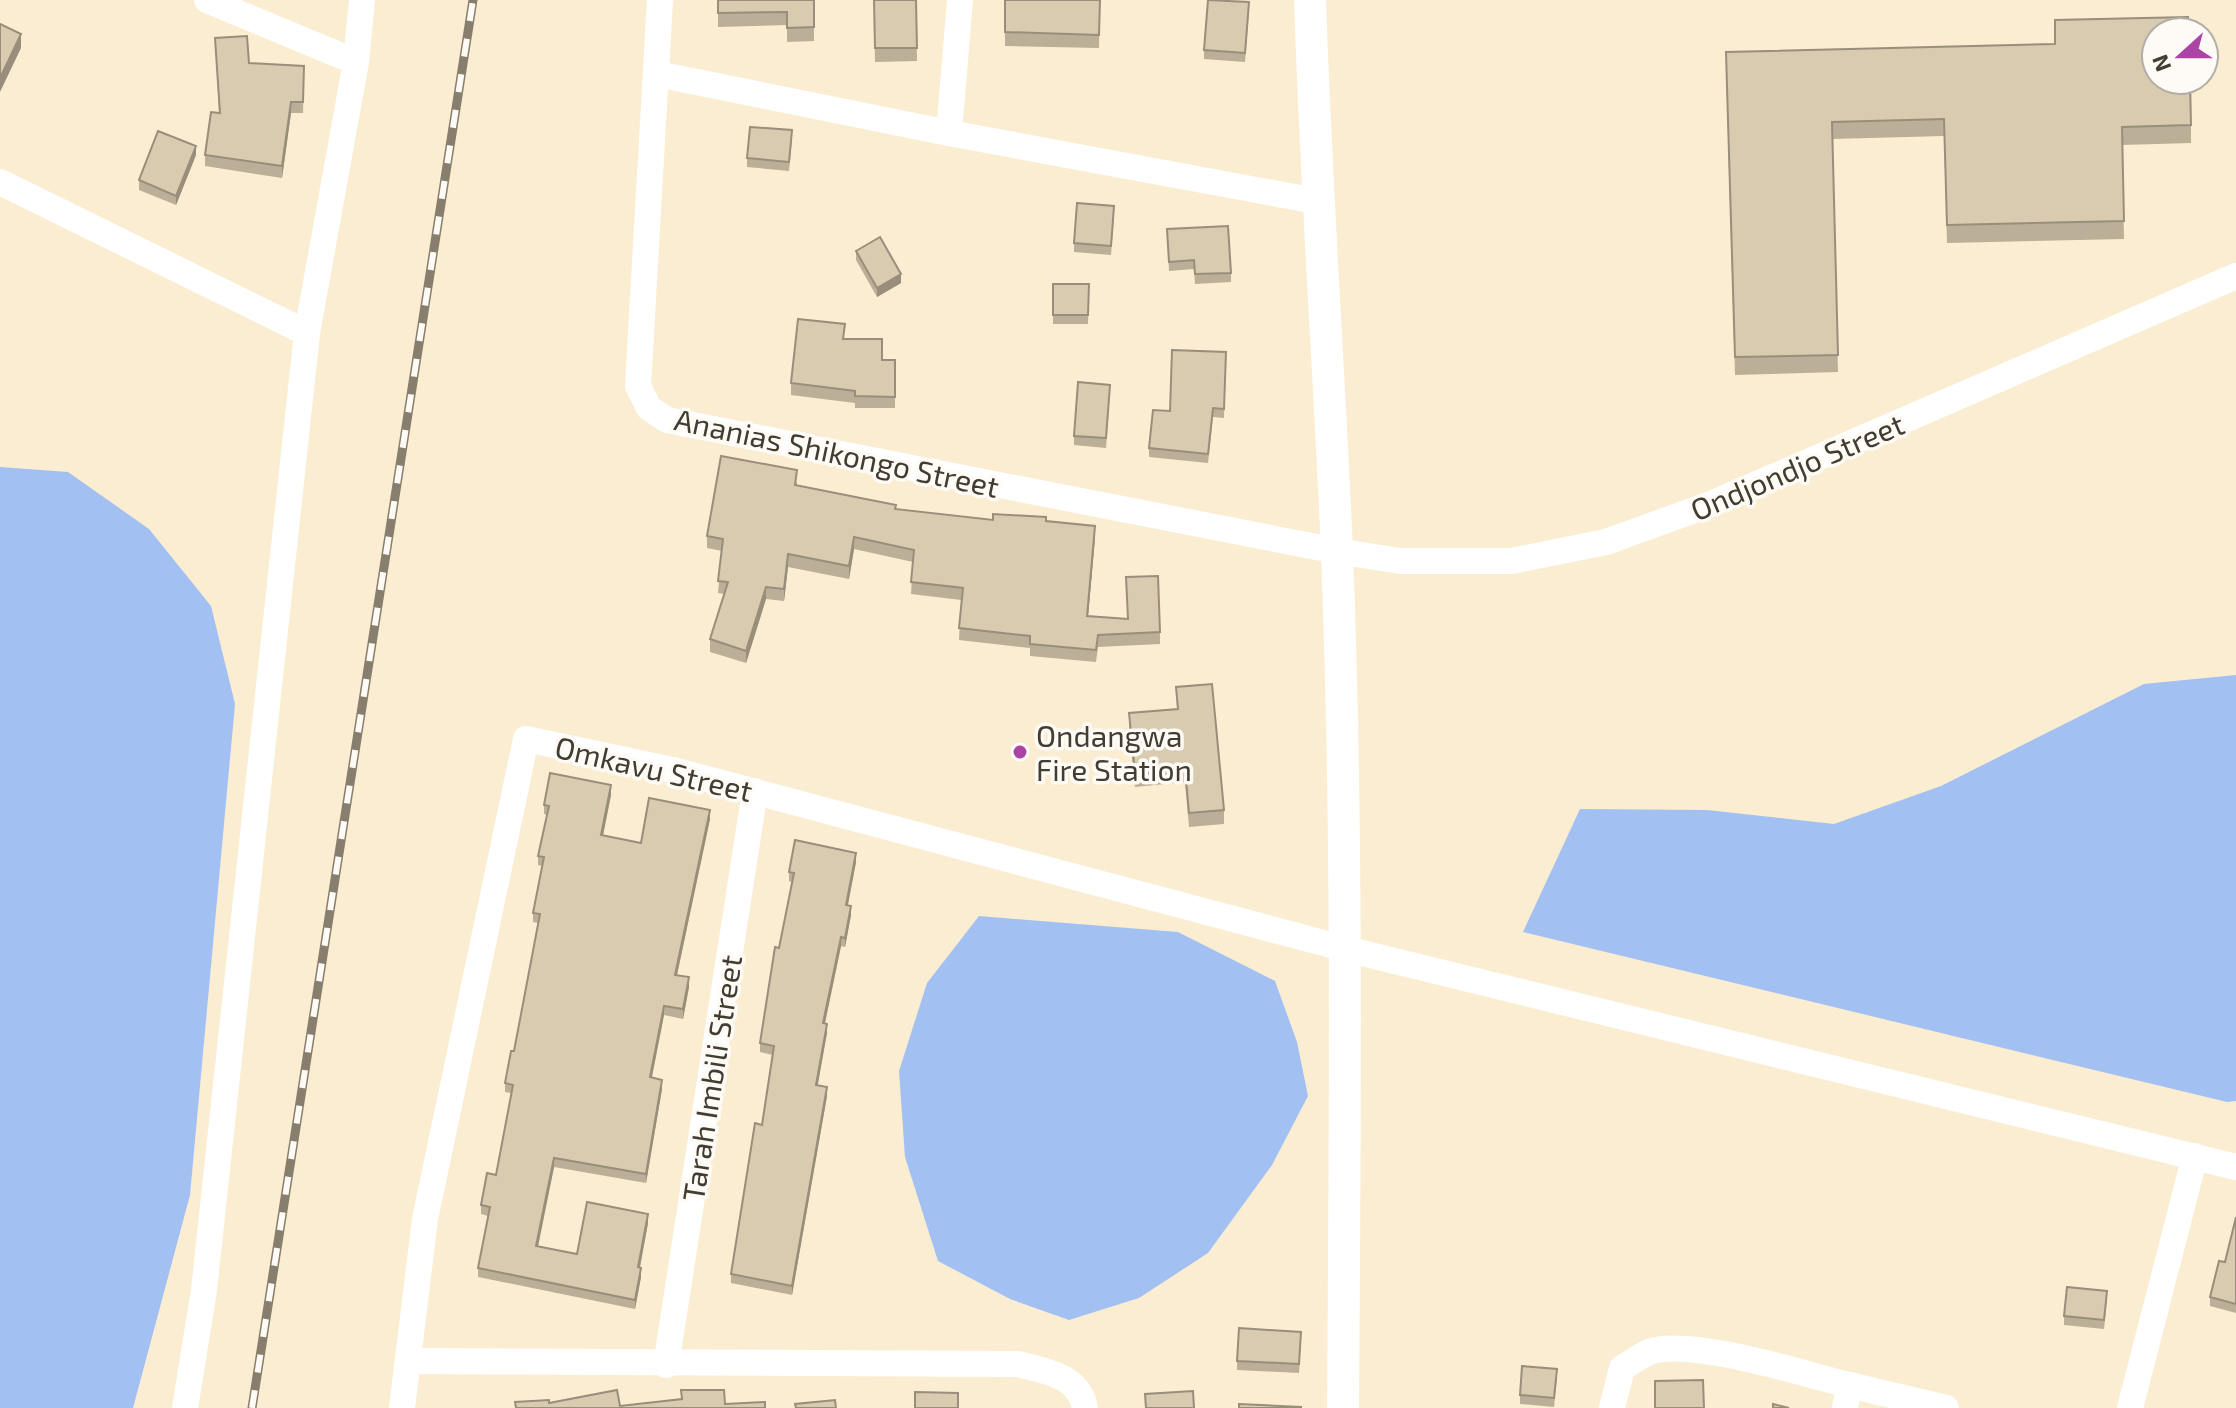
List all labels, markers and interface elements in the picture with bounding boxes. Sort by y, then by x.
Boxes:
north arrow [2140,16,2220,96]
text: N [2145,51,2175,76]
street label: Ananias Shikongo Street [672,400,1002,504]
street label: Ondjondjo Street [1685,405,1909,527]
place label: Ondangwa Fire Station [1036,717,1192,787]
street label: Omkavu Street [552,728,756,808]
marker: Ondangwa Fire Station [1011,743,1029,761]
street label: Tarah Imbili Street [674,952,748,1204]

